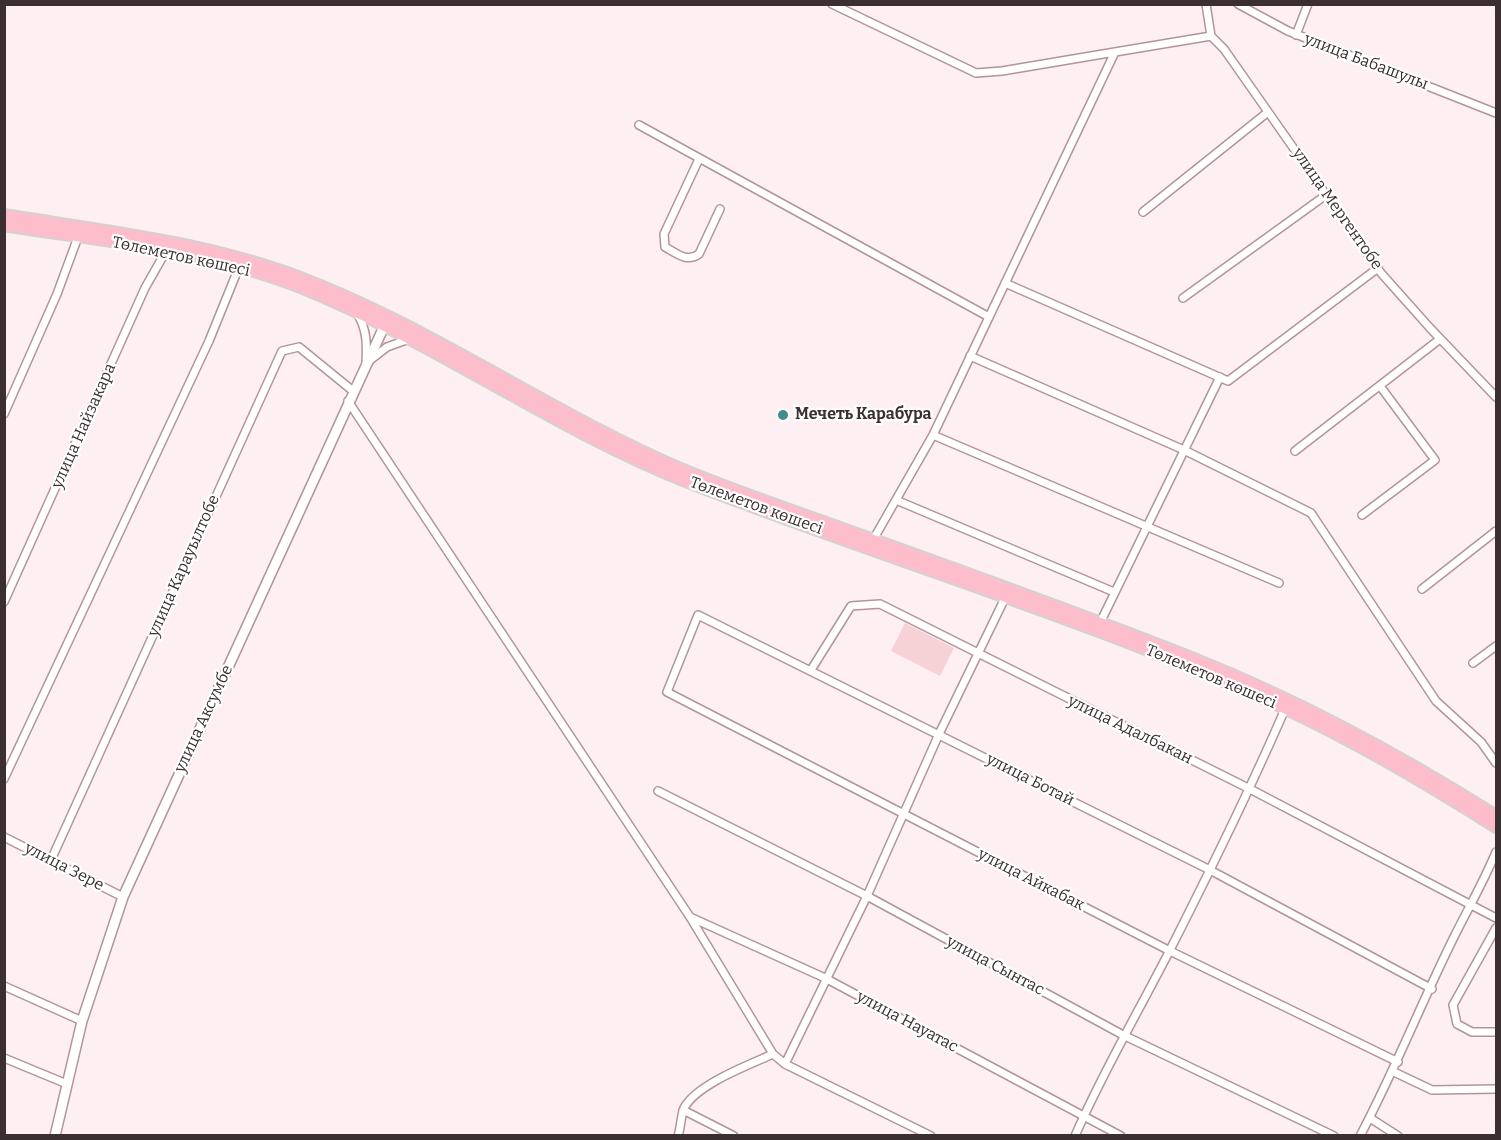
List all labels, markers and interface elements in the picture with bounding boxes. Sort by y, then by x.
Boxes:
street label: улица Бабашулы [1301,30,1431,94]
street label: улица Мергентобе [1288,144,1386,274]
street label: Төлеметов көшесі [111,233,251,281]
street label: улица Найзакара [48,361,120,491]
place label: Мечеть Карабура [795,405,932,425]
marker: Мечеть Карабура [776,408,790,422]
street label: Төлеметов көшесі [687,473,825,539]
street label: улица Карауылтобе [144,492,224,640]
street label: Төлеметов көшесі [1143,641,1279,713]
street label: улица Аксумбе [171,662,237,776]
street label: улица Адалбакан [1065,691,1195,769]
street label: улица Ботай [983,750,1077,810]
street label: улица Зере [21,839,107,895]
street label: улица Айкабак [974,845,1088,915]
street label: улица Сынтас [943,932,1047,1000]
street label: улица Науатас [853,987,961,1057]

